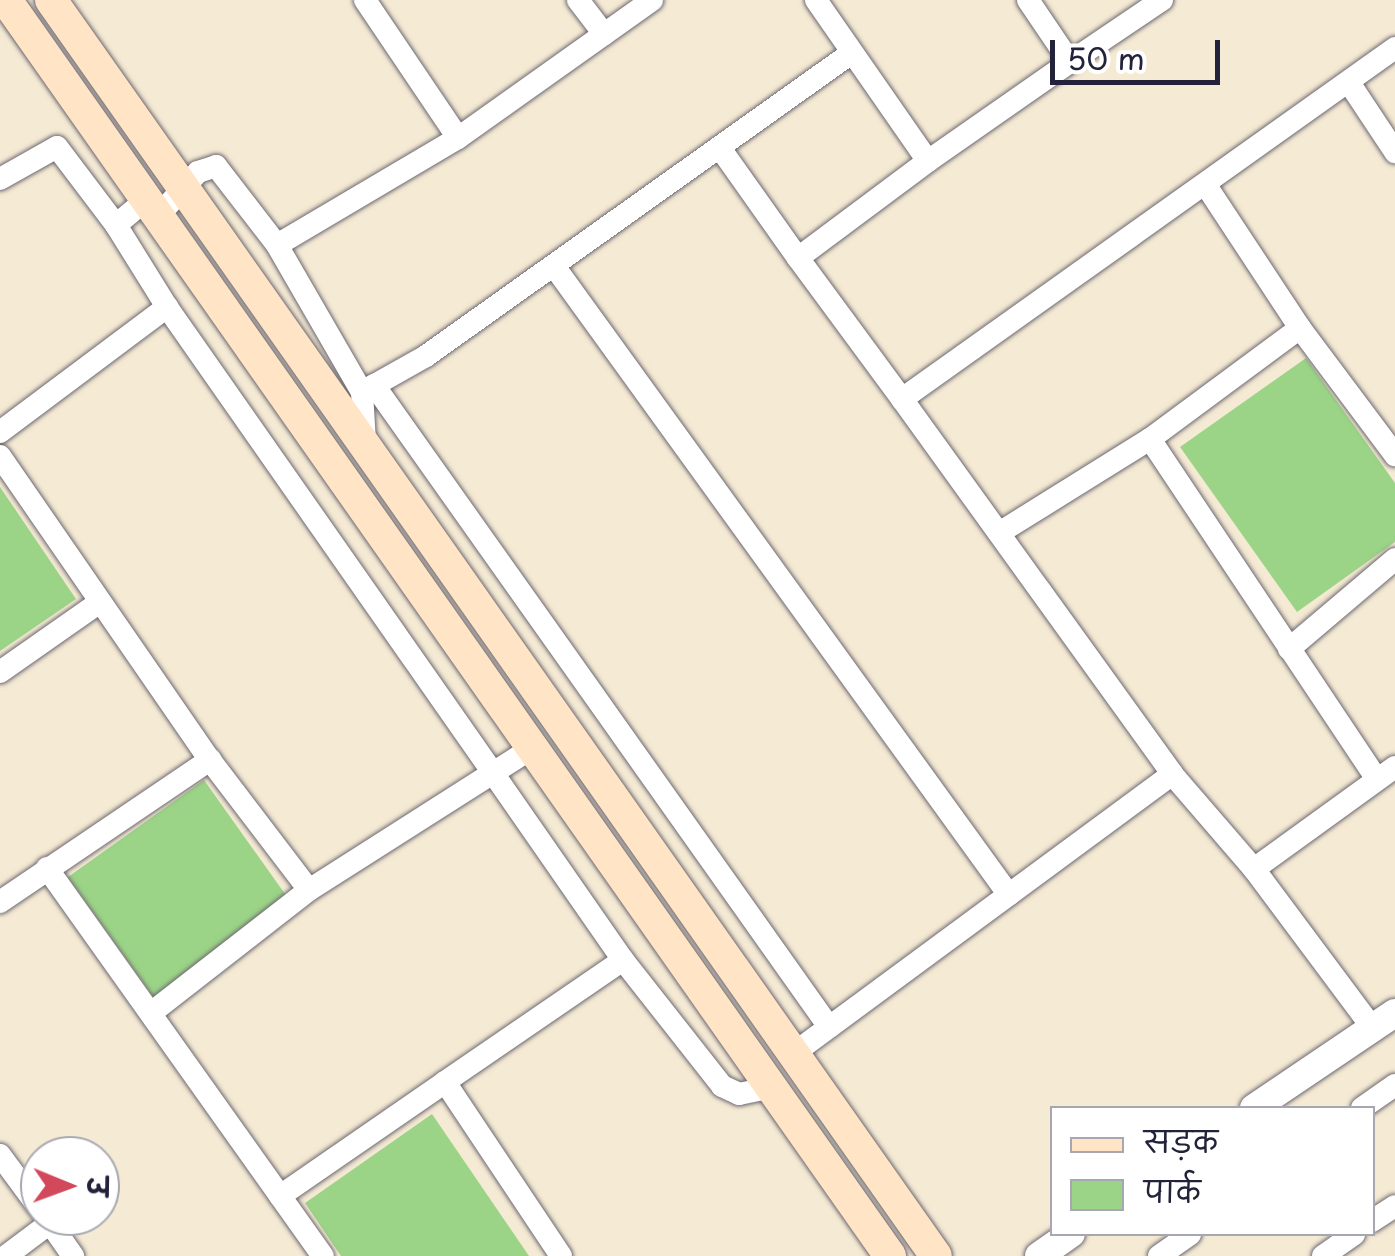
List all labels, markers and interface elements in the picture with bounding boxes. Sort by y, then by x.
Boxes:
scale bar [1055,20,1225,82]
text: 50 m [1067,35,1145,80]
legend [1050,1106,1375,1236]
text: सड़क [1144,1118,1218,1163]
north arrow [20,1136,120,1236]
text: पार्क [1144,1168,1201,1213]
text: उ [77,1177,120,1196]

